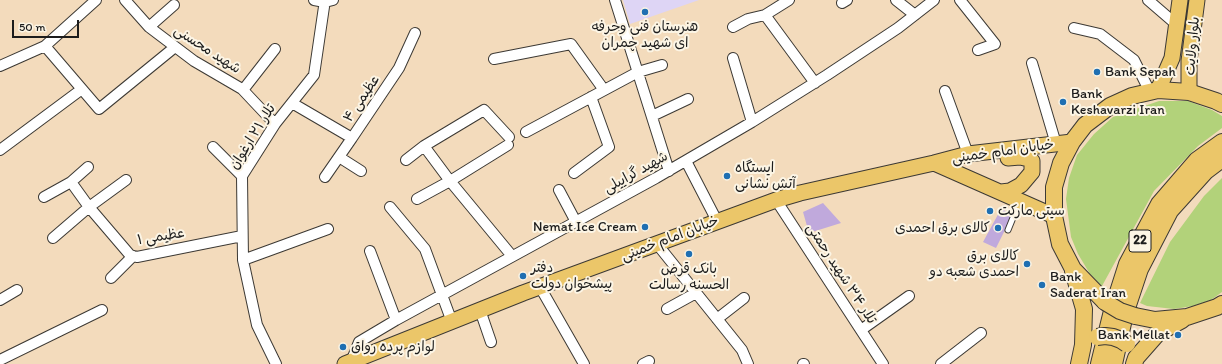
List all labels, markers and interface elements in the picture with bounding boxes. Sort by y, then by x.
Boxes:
marker: هنرستان فنی وحرفه ای شهید چمران [640,7,650,17]
scale bar [14,12,81,38]
street label: بلوار ولایت [1182,16,1204,76]
place label: هنرستان فنی وحرفه ای شهید چمران [592,19,698,52]
text: 50 m [19,20,45,34]
street label: شهید محسنی [170,22,244,78]
place label: Bank Sepah [1105,64,1176,80]
marker: Bank Sepah [1092,67,1102,77]
street label: عظیمی ۴ [340,72,384,126]
place label: Bank Keshavarzi Iran [1071,86,1165,118]
marker: Bank Keshavarzi Iran [1058,97,1068,107]
street label: تلار ۲۱ ارغوان [226,101,280,173]
street label: خیابان امام خمینی [951,137,1055,167]
street label: شهید گراییلی [601,148,671,198]
place label: ایستگاه آتش نشانی [735,160,796,192]
marker: ایستگاه آتش نشانی [722,171,732,181]
place label: سیتی مارکت [998,203,1065,219]
marker: سیتی مارکت [985,206,995,216]
street label: خیابان امام خمینی [619,213,721,265]
place label: Nemat Ice Cream [533,219,637,235]
place label: کالای برق احمدی [895,220,990,236]
street label: تلار ۳۴ شهید رحمتی [802,221,880,327]
marker: Nemat Ice Cream [640,222,650,232]
marker: کالای برق احمدی [993,223,1003,233]
street label: عظیمی ۱ [136,225,186,249]
road number: 22 [1129,230,1151,252]
place label: کالای برق احمدی شعبه دو [930,248,1019,280]
marker: بانک قرض الحسنه رسالت [684,249,694,259]
marker: کالای برق احمدی شعبه دو [1022,259,1032,269]
place label: دفتر پیشخوان دولت [531,260,612,292]
place label: بانک قرض الحسنه رسالت [649,261,729,294]
place label: Bank Saderat Iran [1050,269,1126,302]
marker: دفتر پیشخوان دولت [518,271,528,281]
marker: Bank Saderat Iran [1037,280,1047,290]
place label: Bank Mellat [1098,327,1170,343]
marker: Bank Mellat [1173,330,1183,340]
place label: لوازم پرده رواق [351,339,435,355]
marker: لوازم پرده رواق [338,342,348,352]

